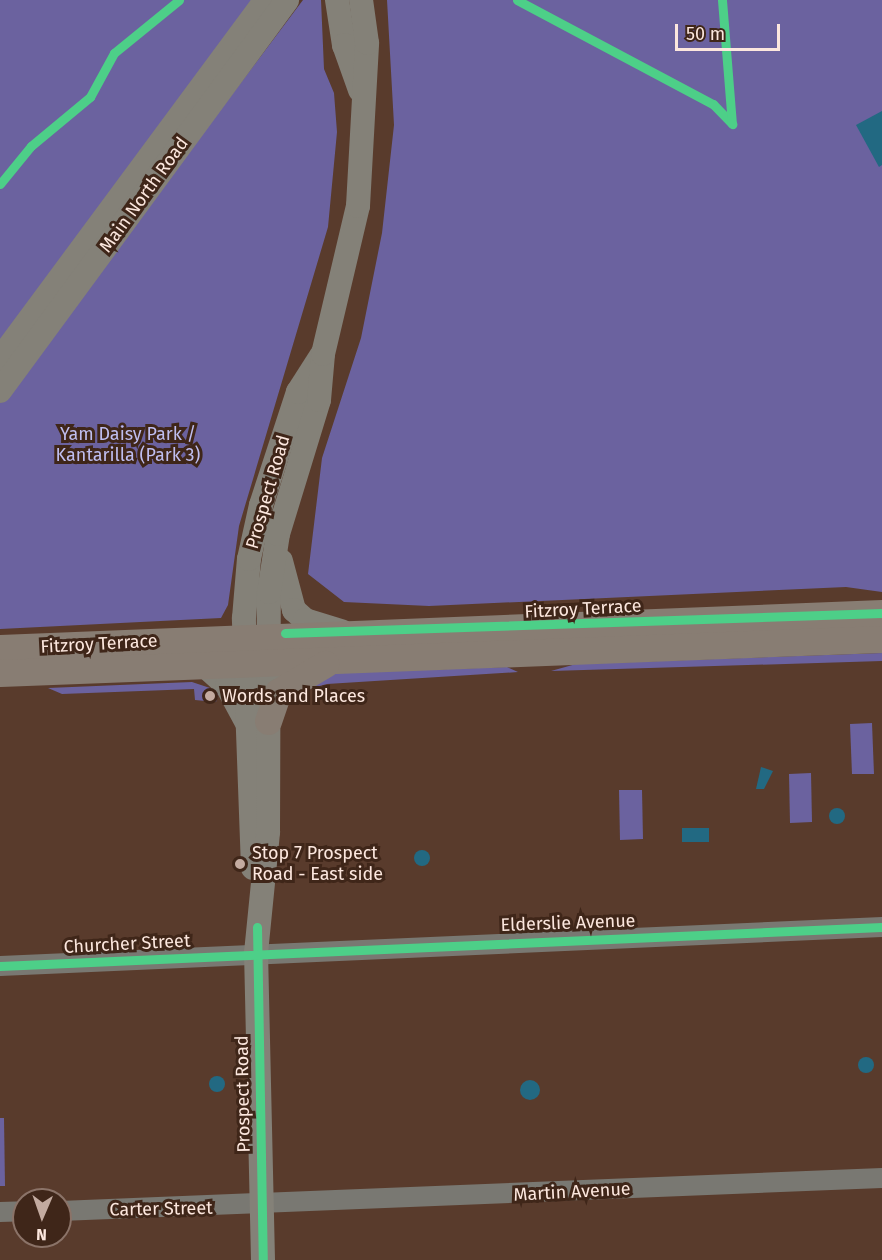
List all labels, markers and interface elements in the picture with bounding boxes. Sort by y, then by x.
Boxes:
scale bar [678,12,783,50]
text: 50 m [686,23,725,45]
street label: Main North Road [95,133,193,257]
park label: Yam Daisy Park / Kantarilla (Park 3) [56,424,200,466]
street label: Prospect Road [241,433,295,551]
street label: Fitzroy Terrace [524,595,642,623]
street label: Fitzroy Terrace [40,630,158,658]
place label: Words and Places [222,685,365,707]
marker: Words and Places [203,689,217,703]
place label: Stop 7 Prospect Road - East side [252,843,383,886]
marker: Stop 7 Prospect Road - East side [233,857,247,871]
street label: Elderslie Avenue [500,910,636,936]
street label: Churcher Street [63,930,191,958]
street label: Prospect Road [231,1035,255,1153]
street label: Martin Avenue [513,1178,631,1206]
north arrow [12,1188,72,1248]
street label: Carter Street [109,1197,213,1221]
text: N [36,1225,47,1244]

